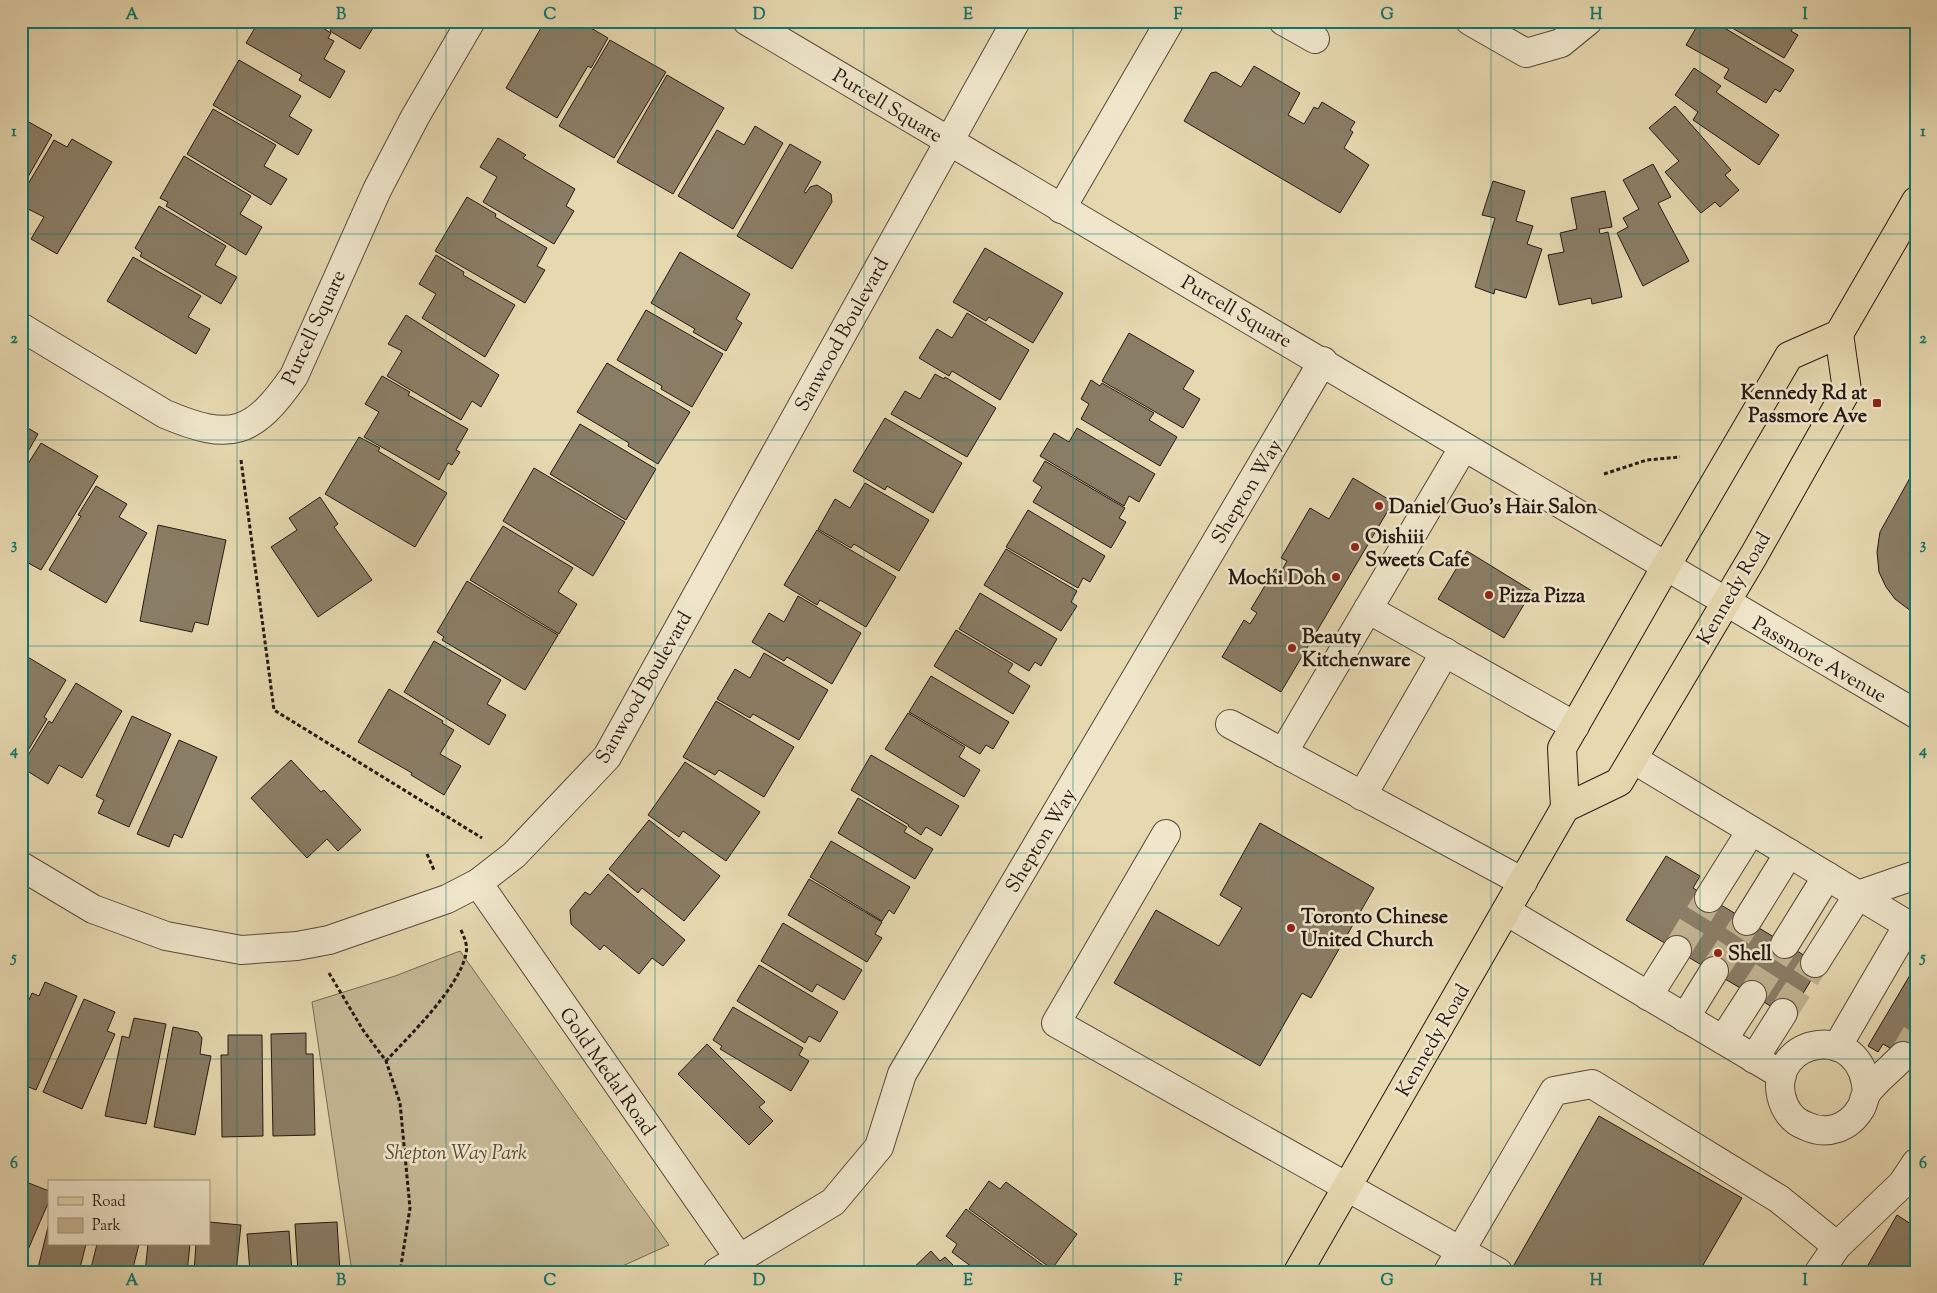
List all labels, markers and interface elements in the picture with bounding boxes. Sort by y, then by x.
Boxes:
text: A [126,4,139,27]
text: B [336,4,346,27]
text: C [544,4,557,27]
text: D [753,4,766,27]
text: E [963,4,973,27]
text: F [1174,4,1183,27]
text: G [1380,4,1394,27]
text: H [1590,4,1603,27]
text: I [1802,4,1808,27]
street label: Purcell Square [826,63,947,151]
text: 1 [11,121,17,144]
text: 1 [1920,121,1926,144]
street label: Sanwood Boulevard [789,253,898,417]
street label: Purcell Square [276,266,355,390]
street label: Purcell Square [1175,270,1297,357]
text: 2 [10,328,18,351]
text: 2 [1919,328,1927,351]
place label: Kennedy Rd at Passmore Ave [1741,380,1867,432]
marker: Kennedy Rd at Passmore Ave [1871,397,1883,409]
street label: Shepton Way [1205,434,1291,550]
place label: Daniel Guo's Hair Salon [1389,494,1597,523]
marker: Daniel Guo's Hair Salon [1373,500,1385,512]
place label: Oishiii Sweets Cafe [1365,524,1470,576]
street label: Kennedy Road [1691,527,1779,651]
text: 3 [11,534,18,557]
text: 3 [1920,534,1927,557]
marker: Oishiii Sweets Cafe [1349,541,1361,553]
place label: Mochi Doh [1228,565,1326,594]
marker: Mochi Doh [1330,571,1342,583]
place label: Pizza Pizza [1499,583,1586,612]
marker: Pizza Pizza [1483,589,1495,601]
street label: Sanwood Boulevard [590,607,701,770]
street label: Passmore Avenue [1746,611,1891,712]
place label: Beauty Kitchenware [1302,624,1411,676]
marker: Beauty Kitchenware [1286,642,1298,654]
text: 4 [9,740,18,763]
text: 4 [1918,740,1927,763]
street label: Shepton Way [999,783,1085,899]
place label: Toronto Chinese United Church [1301,904,1448,956]
marker: Toronto Chinese United Church [1285,922,1297,934]
place label: Shell [1728,941,1772,970]
text: 5 [9,947,17,970]
marker: Shell [1712,947,1724,959]
text: 5 [1918,947,1926,970]
street label: Kennedy Road [1390,979,1478,1103]
street label: Gold Medal Road [551,1002,661,1143]
park label: Shepton Way Park [385,1140,527,1169]
text: 6 [10,1153,18,1176]
text: 6 [1919,1153,1927,1176]
legend [48,1180,210,1246]
text: Road [92,1192,126,1213]
text: Park [92,1216,121,1237]
text: A [126,1270,139,1293]
text: B [336,1270,346,1293]
text: C [544,1270,557,1293]
text: D [753,1270,766,1293]
text: E [963,1270,973,1293]
text: F [1174,1270,1183,1293]
text: G [1380,1270,1394,1293]
text: H [1590,1270,1603,1293]
text: I [1802,1270,1808,1293]

